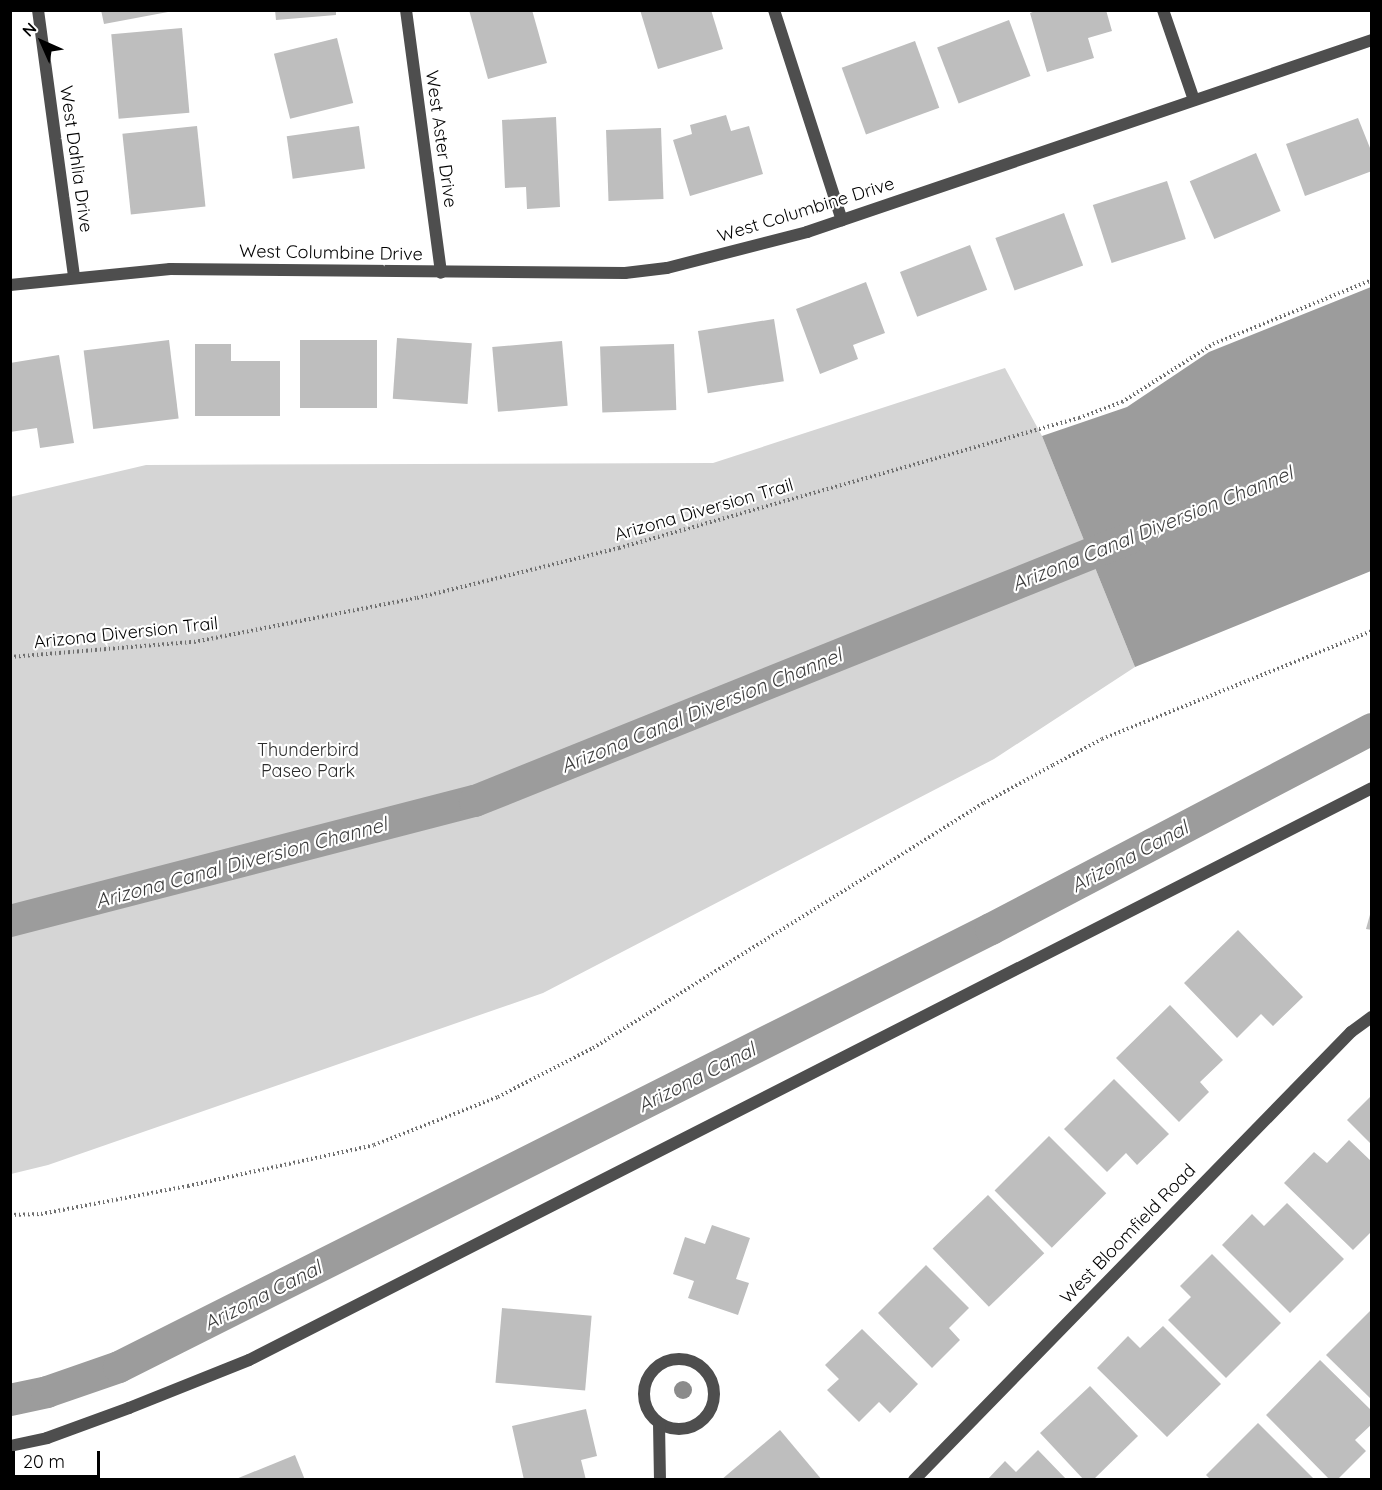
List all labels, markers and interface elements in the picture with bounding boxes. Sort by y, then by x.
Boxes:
north arrow [12,12,72,72]
text: N [18,18,40,41]
street label: West Aster Drive [421,69,461,209]
street label: West Dahlia Drive [55,84,97,234]
street label: West Columbine Drive [715,173,897,247]
street label: West Columbine Drive [239,241,423,265]
water label: Arizona Canal Diversion Channel [1008,461,1296,595]
street label: Arizona Diversion Trail [612,474,796,546]
street label: Arizona Diversion Trail [33,613,219,653]
water label: Arizona Canal Diversion Channel [557,643,845,777]
park label: Thunderbird Paseo Park [257,740,359,783]
water label: Arizona Canal Diversion Channel [93,811,389,913]
water label: Arizona Canal [1066,815,1192,897]
water label: Arizona Canal [633,1037,759,1117]
street label: West Bloomfield Road [1056,1160,1200,1308]
water label: Arizona Canal [199,1255,325,1335]
scale bar [15,1439,104,1477]
text: 20 m [23,1450,65,1473]

